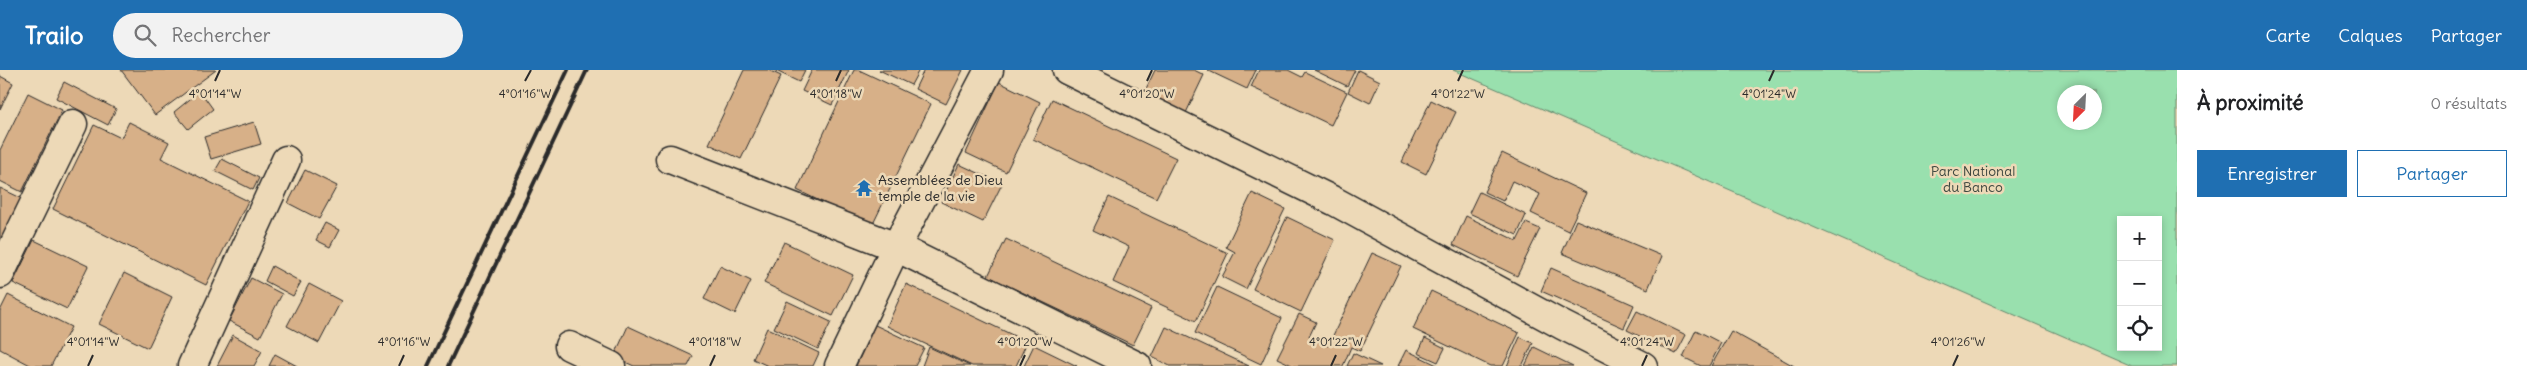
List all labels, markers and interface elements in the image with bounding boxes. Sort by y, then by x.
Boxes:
search box [113,13,463,58]
text: Trailo [25,20,83,50]
icon: search [131,21,159,49]
text: Rechercher [171,23,270,47]
text: Carte [2265,24,2310,47]
text: Calques [2338,24,2403,47]
text: Partager [2431,24,2502,47]
north arrow [2057,85,2102,130]
text: 4°01'14"W [189,86,241,101]
text: 4°01'16"W [499,86,551,101]
text: 4°01'18"W [810,86,862,101]
text: 4°01'20"W [1119,86,1175,101]
text: 4°01'22"W [1431,86,1485,101]
text: 4°01'24"W [1742,86,1796,101]
text: À proximité [2197,89,2304,116]
text: 0 résultats [2431,93,2507,113]
button: Enregistrer [2197,150,2347,197]
button: Partager [2357,150,2507,197]
park label: Parc National du Banco [1931,162,2015,196]
place label: Assemblées de Dieu temple de la vie [878,171,1003,205]
temple icon: Assemblées de Dieu temple de la vie [854,178,874,198]
map controls [2117,216,2162,351]
button: + [2117,216,2162,261]
button: − [2117,261,2162,306]
button: locate [2117,306,2162,351]
text: 4°01'14"W [67,334,119,349]
text: 4°01'16"W [378,334,430,349]
text: 4°01'18"W [689,334,741,349]
text: 4°01'20"W [997,334,1053,349]
text: 4°01'22"W [1309,334,1363,349]
text: 4°01'24"W [1620,334,1674,349]
text: 4°01'26"W [1931,334,1985,349]

